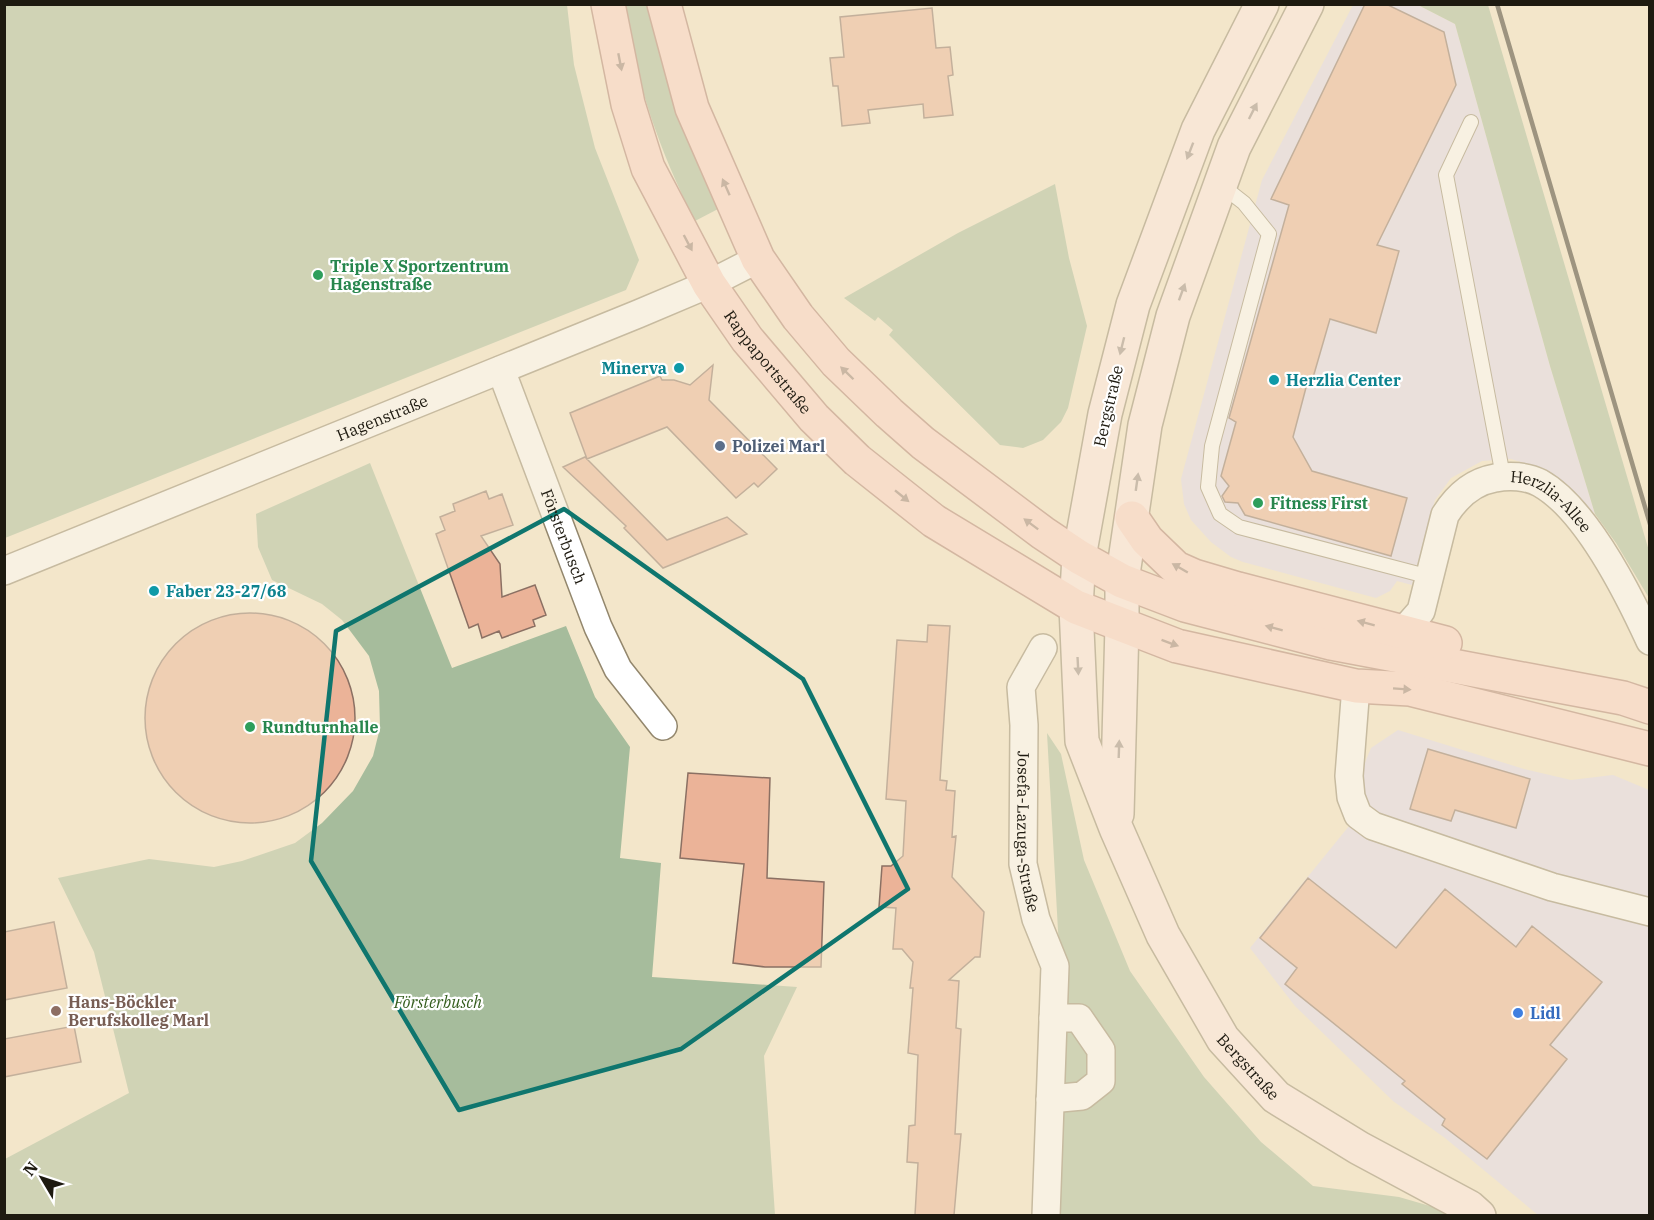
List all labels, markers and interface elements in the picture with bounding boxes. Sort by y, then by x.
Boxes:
one-way arrow [616,53,625,72]
one-way arrow [1248,102,1258,119]
one-way arrow [1185,142,1194,160]
one-way arrow [721,177,731,195]
one-way arrow [683,235,693,252]
place label: Triple X Sportzentrum Hagenstraße [330,256,510,294]
marker: Triple X Sportzentrum Hagenstraße [311,268,325,282]
one-way arrow [1177,283,1187,301]
street label: Rappaportstraße [720,306,816,418]
one-way arrow [1117,337,1127,355]
place label: Minerva [601,358,667,378]
marker: Minerva [672,361,686,375]
street label: Bergstraße [1089,363,1127,449]
one-way arrow [840,366,855,380]
place label: Herzlia Center [1286,370,1401,390]
marker: Herzlia Center [1267,373,1281,387]
street label: Hagenstraße [334,390,431,445]
place label: Polizei Marl [732,436,825,456]
marker: Polizei Marl [713,439,727,453]
street label: Herzlia-Allee [1510,466,1596,536]
one-way arrow [1133,472,1142,491]
street label: Försterbusch [537,486,591,587]
one-way arrow [895,489,910,502]
place label: Fitness First [1270,493,1368,513]
marker: Fitness First [1251,496,1265,510]
one-way arrow [1023,518,1038,530]
one-way arrow [1171,563,1188,573]
place label: Faber 23-27/68 [166,581,287,601]
marker: Faber 23-27/68 [147,584,161,598]
one-way arrow [1357,617,1375,627]
one-way arrow [1265,623,1283,632]
one-way arrow [1161,639,1179,648]
one-way arrow [1074,656,1083,675]
one-way arrow [1392,684,1411,693]
place label: Rundturnhalle [262,717,379,737]
marker: Rundturnhalle [243,720,257,734]
one-way arrow [1114,739,1123,758]
street label: Josefa-Lazuga-Straße [1013,751,1044,914]
place label: Hans-Böckler Berufskolleg Marl [68,992,209,1030]
park label: Försterbusch [393,992,482,1012]
place label: Lidl [1530,1003,1561,1023]
marker: Hans-Böckler Berufskolleg Marl [49,1004,63,1018]
marker: Lidl [1511,1006,1525,1020]
street label: Bergstraße [1213,1029,1284,1104]
north arrow [12,1148,72,1208]
text: N [19,1157,42,1180]

